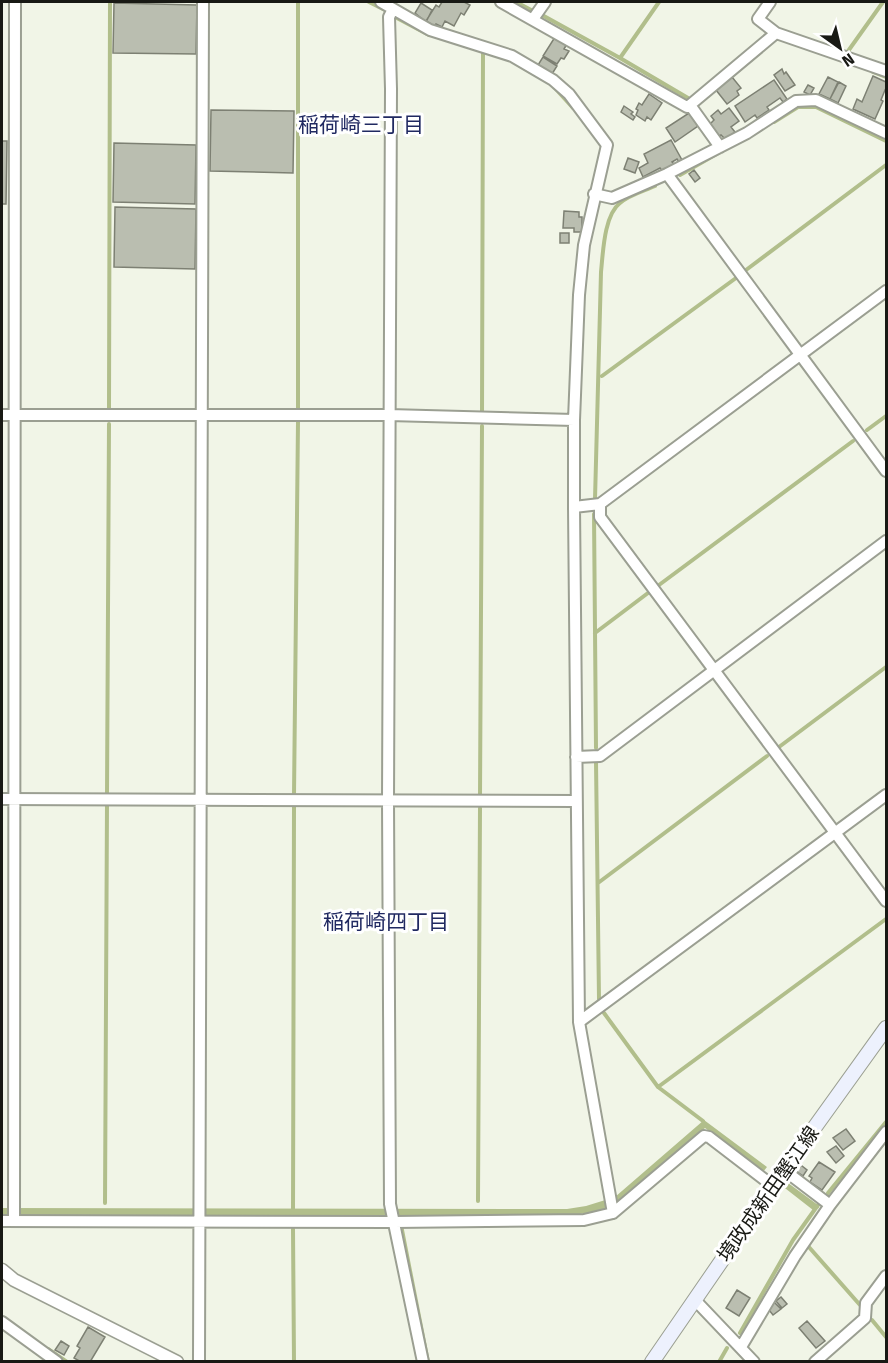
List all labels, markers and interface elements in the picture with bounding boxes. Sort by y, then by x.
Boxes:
north arrow [810,18,870,78]
text: N [838,49,858,71]
district label: 稲荷崎三丁目 [298,112,424,138]
district label: 稲荷崎四丁目 [323,909,449,935]
street label: 境政成新田蟹江線 [712,1122,824,1266]

